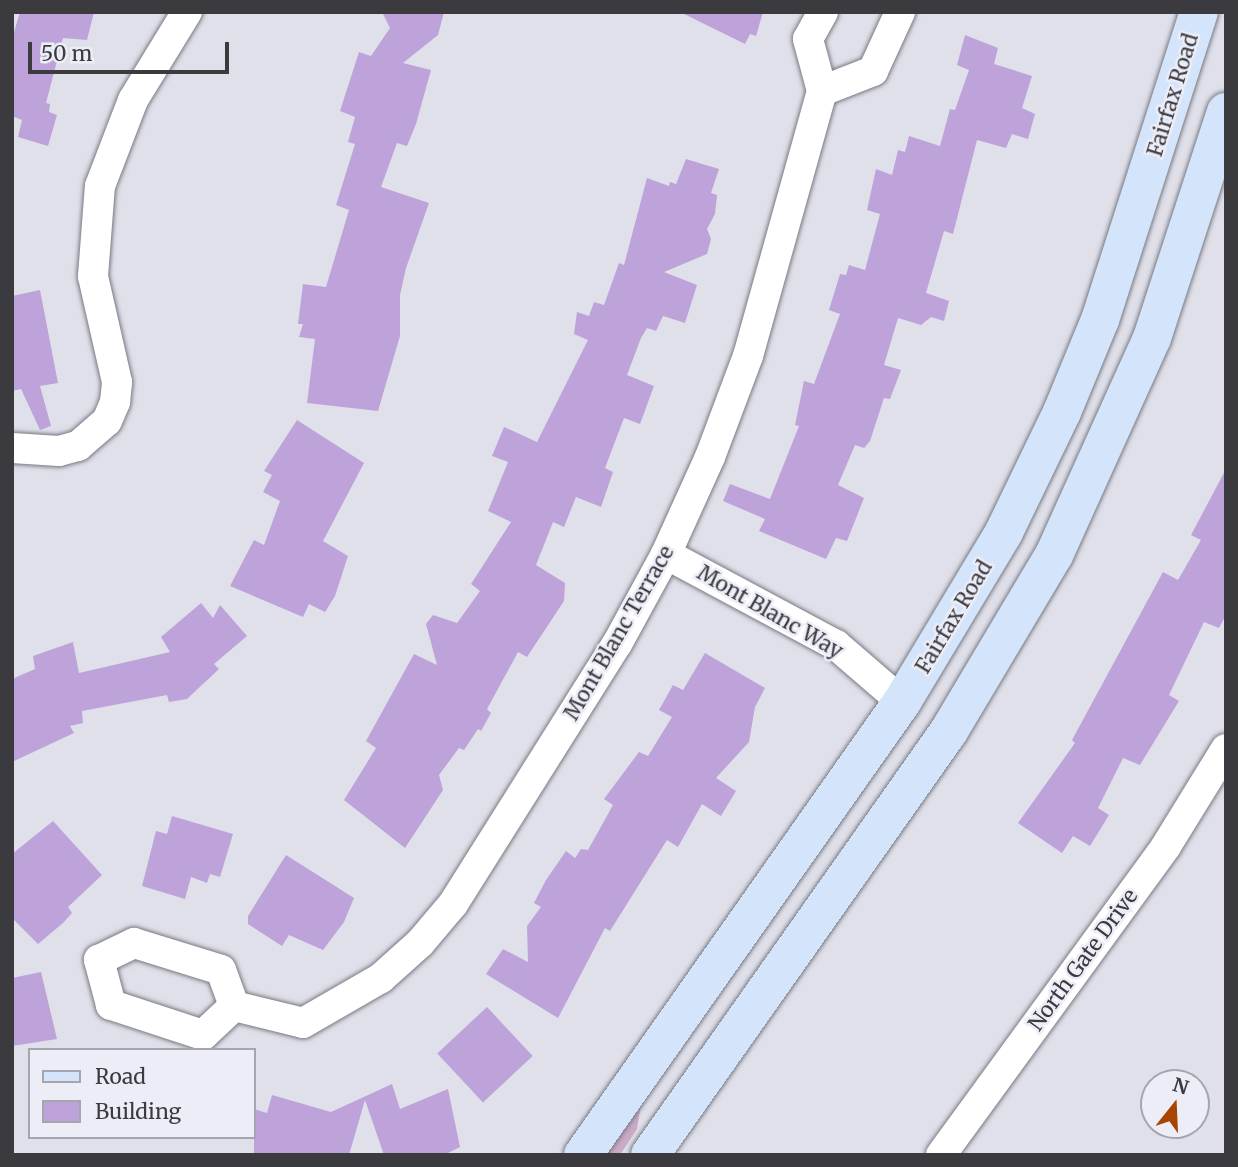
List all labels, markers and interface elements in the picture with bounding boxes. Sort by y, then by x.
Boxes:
scale bar [32,28,233,72]
street label: Fairfax Road [1142,30,1204,160]
text: 50 m [41,40,92,67]
street label: Mont Blanc Terrace [559,541,679,725]
street label: Fairfax Road [910,556,998,678]
street label: Mont Blanc Way [693,560,847,664]
street label: North Gate Drive [1023,884,1143,1036]
legend [28,1048,256,1139]
text: Road [95,1063,146,1090]
north arrow [1140,1069,1210,1139]
text: N [1170,1072,1192,1100]
text: Building [95,1098,181,1125]

